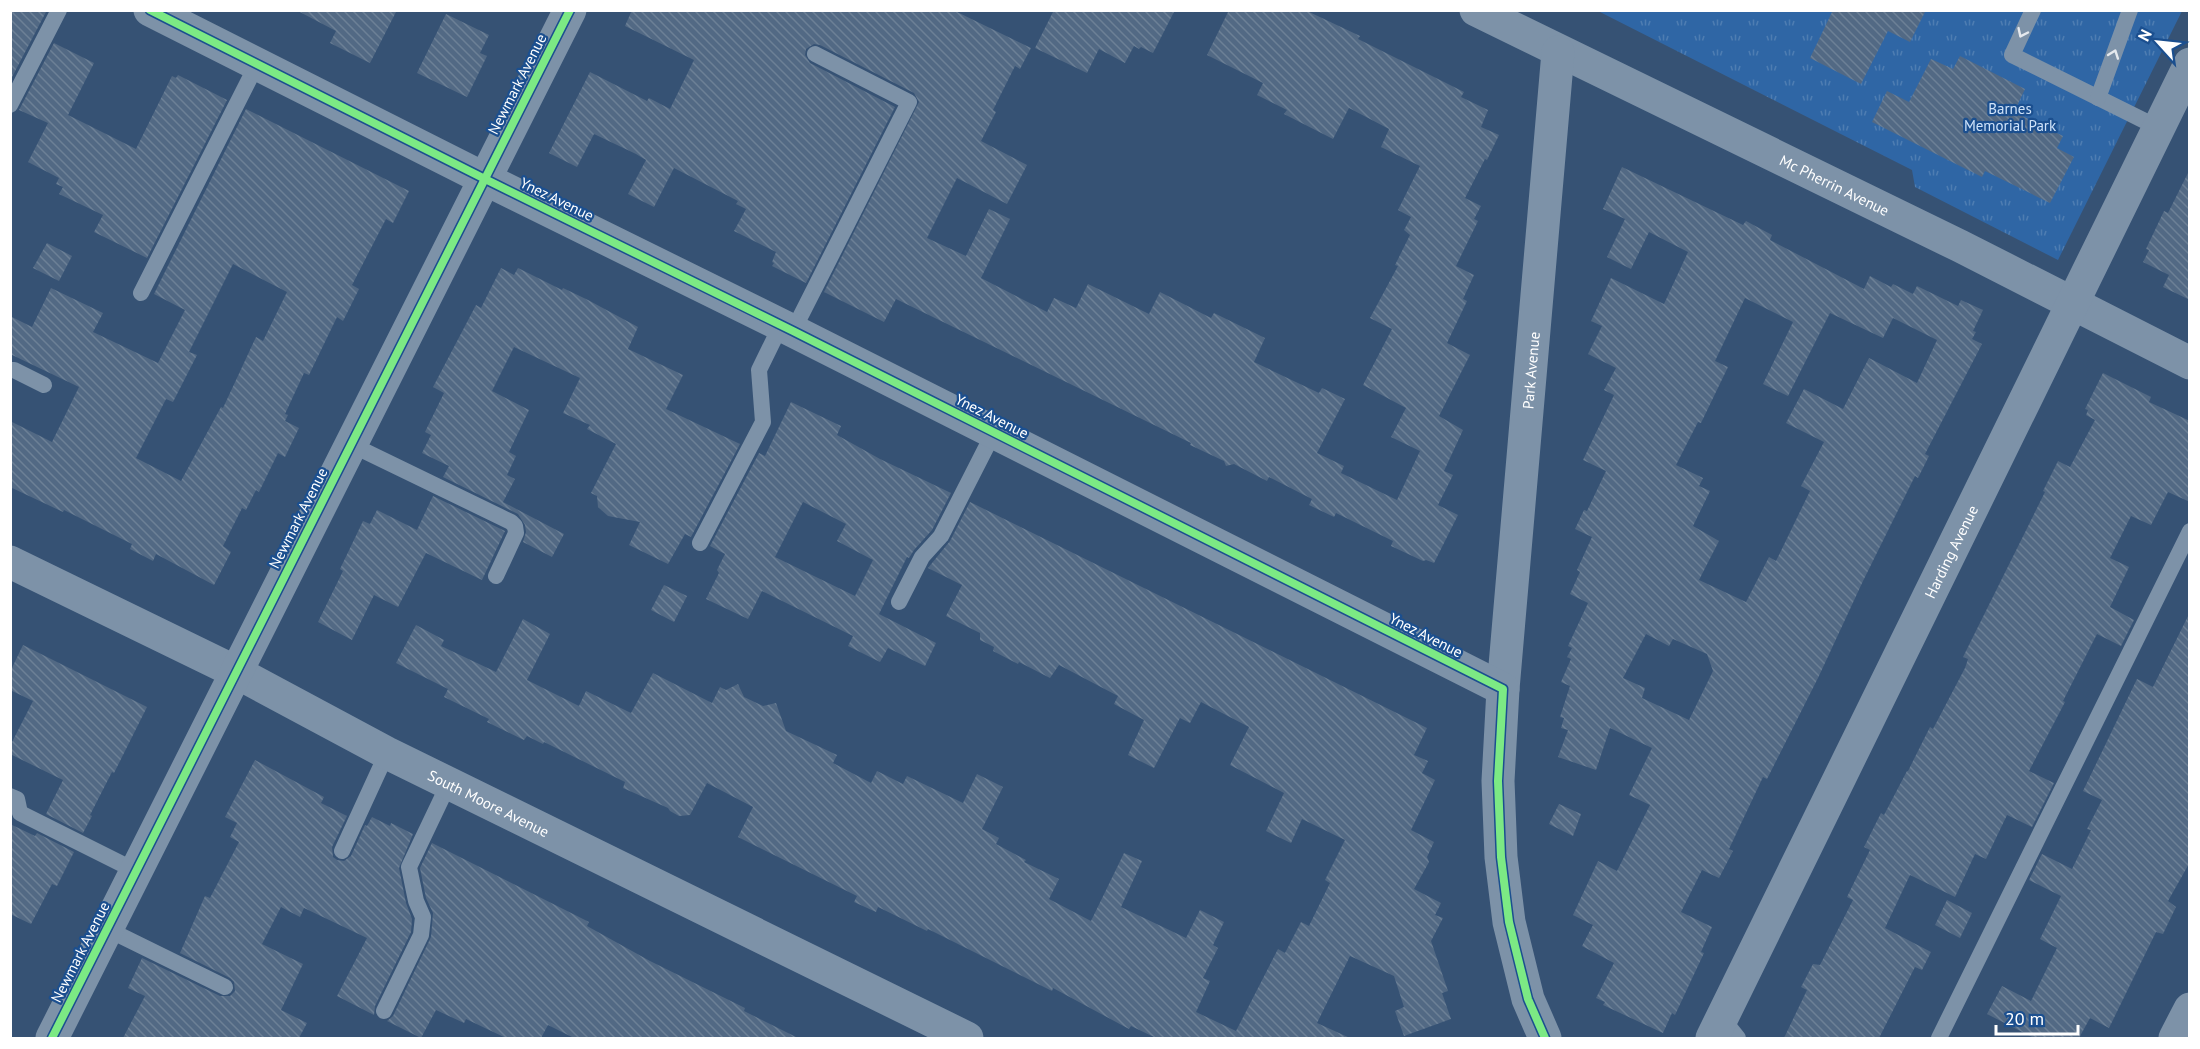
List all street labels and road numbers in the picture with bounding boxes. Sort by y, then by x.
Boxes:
street label: Newmark Avenue [483,31,551,137]
street label: Mc Pherrin Avenue [1777,150,1892,220]
street label: Ynez Avenue [517,173,597,225]
street label: Park Avenue [1518,331,1543,410]
street label: Ynez Avenue [952,389,1032,443]
street label: Newmark Avenue [264,465,332,571]
street label: Harding Avenue [1920,502,1982,601]
street label: Ynez Avenue [1386,608,1466,662]
street label: South Moore Avenue [425,765,552,841]
street label: Newmark Avenue [46,899,114,1005]

